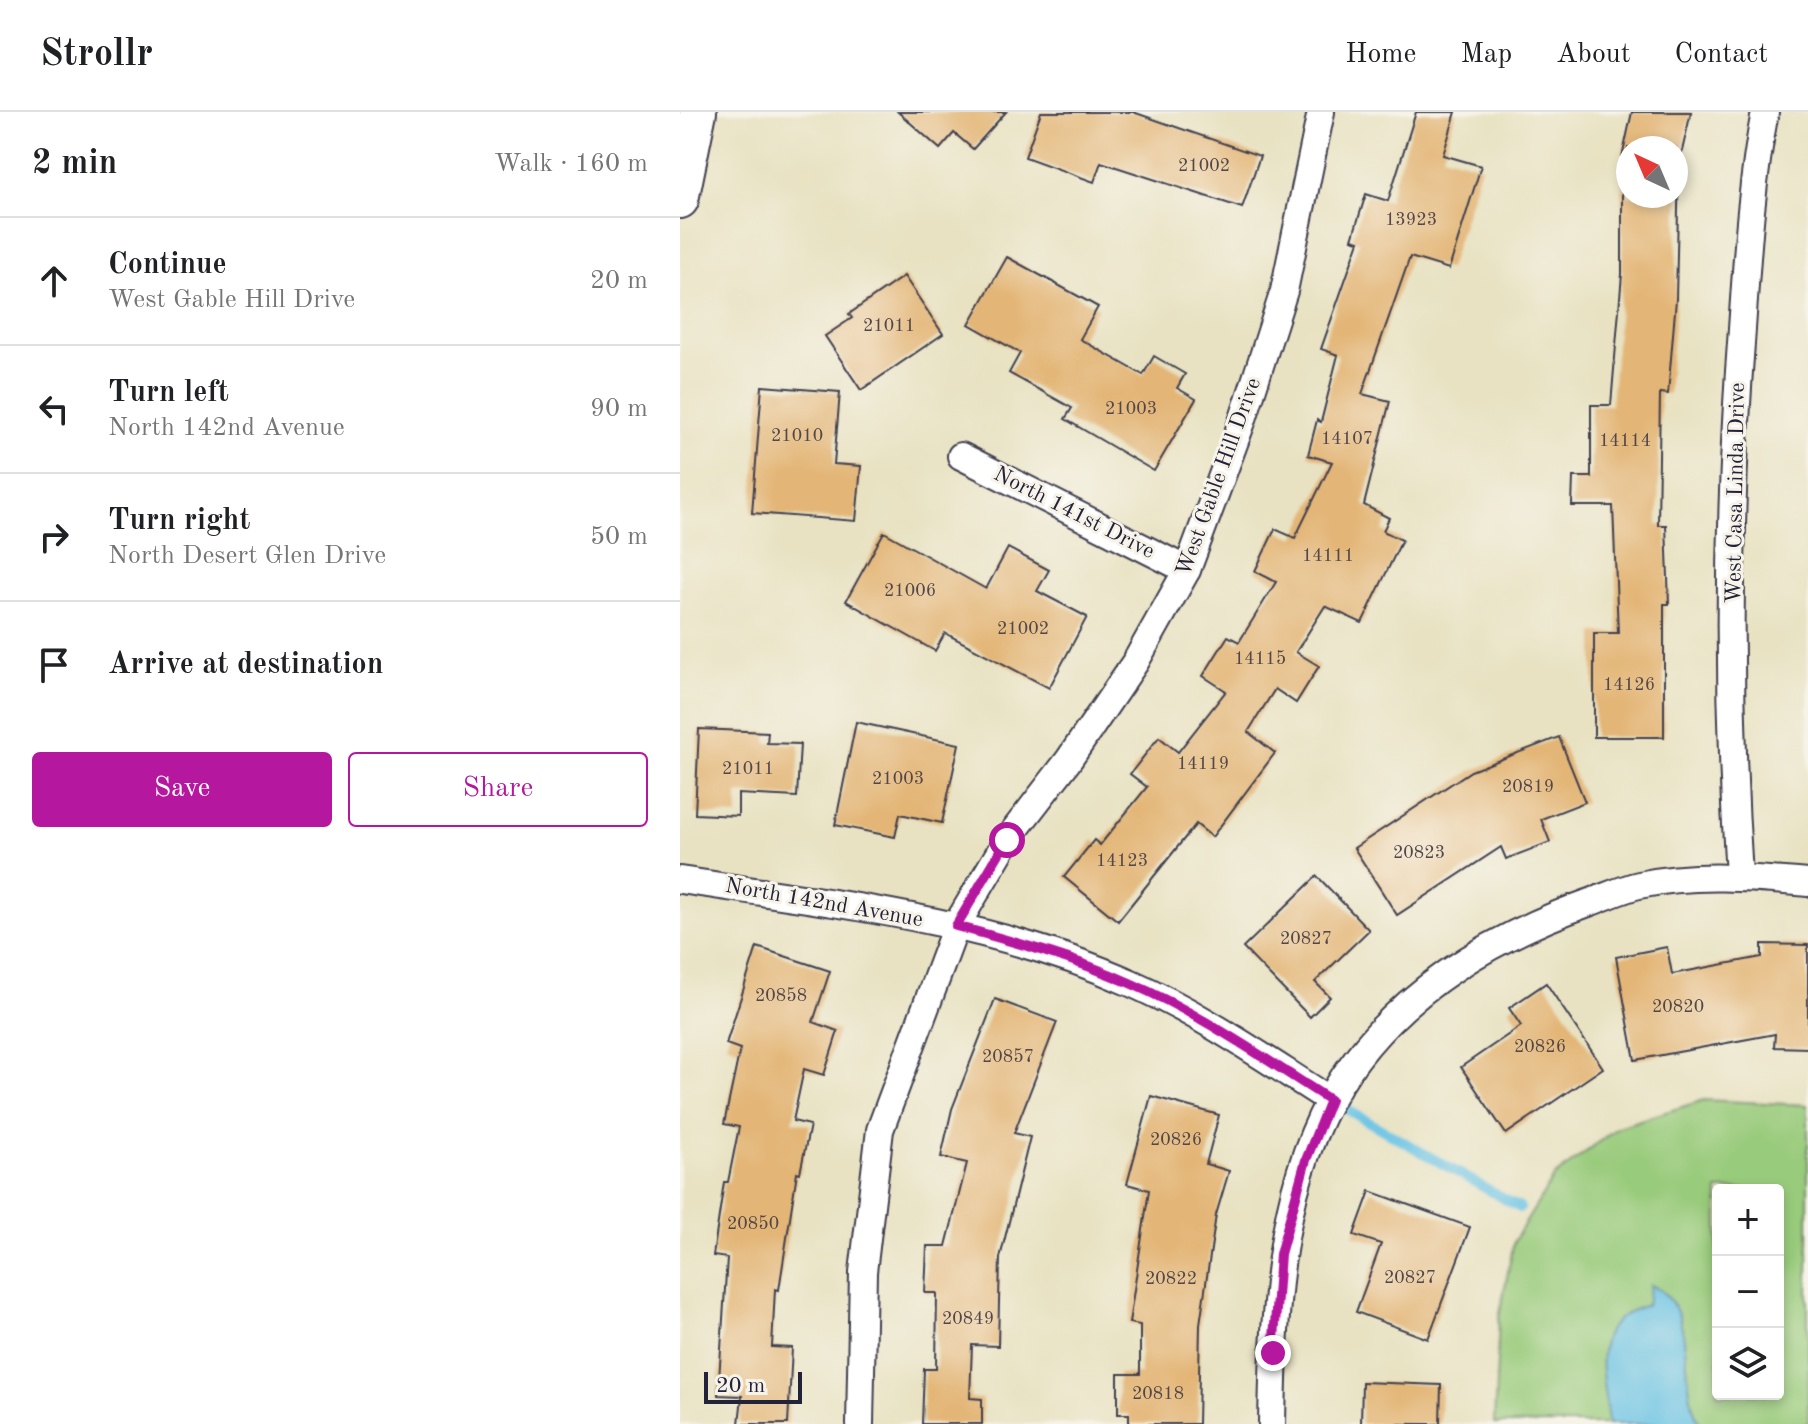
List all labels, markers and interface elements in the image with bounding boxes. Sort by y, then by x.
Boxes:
text: Strollr [40,36,153,74]
text: Home [1345,41,1416,69]
text: Map [1460,41,1512,69]
text: About [1556,41,1631,69]
text: Contact [1675,41,1768,69]
north arrow [1616,136,1688,208]
text: 2 min [32,147,117,181]
text: Walk · 160 m [494,151,648,177]
house number: 21002 [1178,157,1230,175]
house number: 13923 [1385,211,1437,229]
text: Continue [108,250,227,280]
icon: ahead [32,259,76,303]
text: 20 m [590,268,648,294]
text: West Gable Hill Drive [108,287,355,313]
house number: 21011 [863,317,915,335]
street label: West Gable Hill Drive [1173,375,1265,579]
text: Turn left [108,378,229,408]
street label: West Casa Linda Drive [1723,382,1749,604]
icon: left [32,387,76,431]
text: 90 m [590,396,648,422]
house number: 21003 [1105,400,1157,418]
text: North 142nd Avenue [108,415,345,441]
house number: 21010 [771,427,823,445]
house number: 14107 [1321,430,1373,448]
house number: 14114 [1599,432,1651,450]
street label: North 141st Drive [990,463,1158,563]
text: Turn right [108,506,250,536]
icon: right [32,515,76,559]
text: 50 m [590,524,648,550]
text: North Desert Glen Drive [108,543,386,569]
house number: 14111 [1302,547,1354,565]
house number: 21006 [884,582,936,600]
house number: 21002 [997,620,1049,638]
icon: arrive [32,643,76,687]
text: Arrive at destination [108,650,383,680]
house number: 14115 [1234,650,1286,668]
house number: 14126 [1603,676,1655,694]
button: Save [32,752,332,827]
button: Share [348,752,648,827]
house number: 14119 [1177,755,1229,773]
house number: 21011 [722,760,774,778]
house number: 21003 [872,770,924,788]
house number: 20819 [1502,778,1554,796]
route start [989,822,1025,858]
house number: 20823 [1393,844,1445,862]
house number: 14123 [1096,852,1148,870]
street label: North 142nd Avenue [723,875,925,931]
house number: 20827 [1280,930,1332,948]
house number: 20858 [755,987,807,1005]
house number: 20820 [1652,998,1704,1016]
house number: 20826 [1514,1038,1566,1056]
house number: 20857 [982,1048,1034,1066]
house number: 20826 [1150,1131,1202,1149]
map controls [1712,1184,1784,1400]
button: + [1712,1184,1784,1256]
house number: 20850 [727,1215,779,1233]
button: − [1712,1256,1784,1328]
house number: 20827 [1384,1269,1436,1287]
house number: 20822 [1145,1270,1197,1288]
house number: 20849 [942,1310,994,1328]
button: layers [1712,1328,1784,1400]
route end [1255,1335,1291,1371]
scale bar [704,1368,802,1404]
text: 20 m [716,1375,765,1397]
house number: 20818 [1132,1385,1184,1403]

